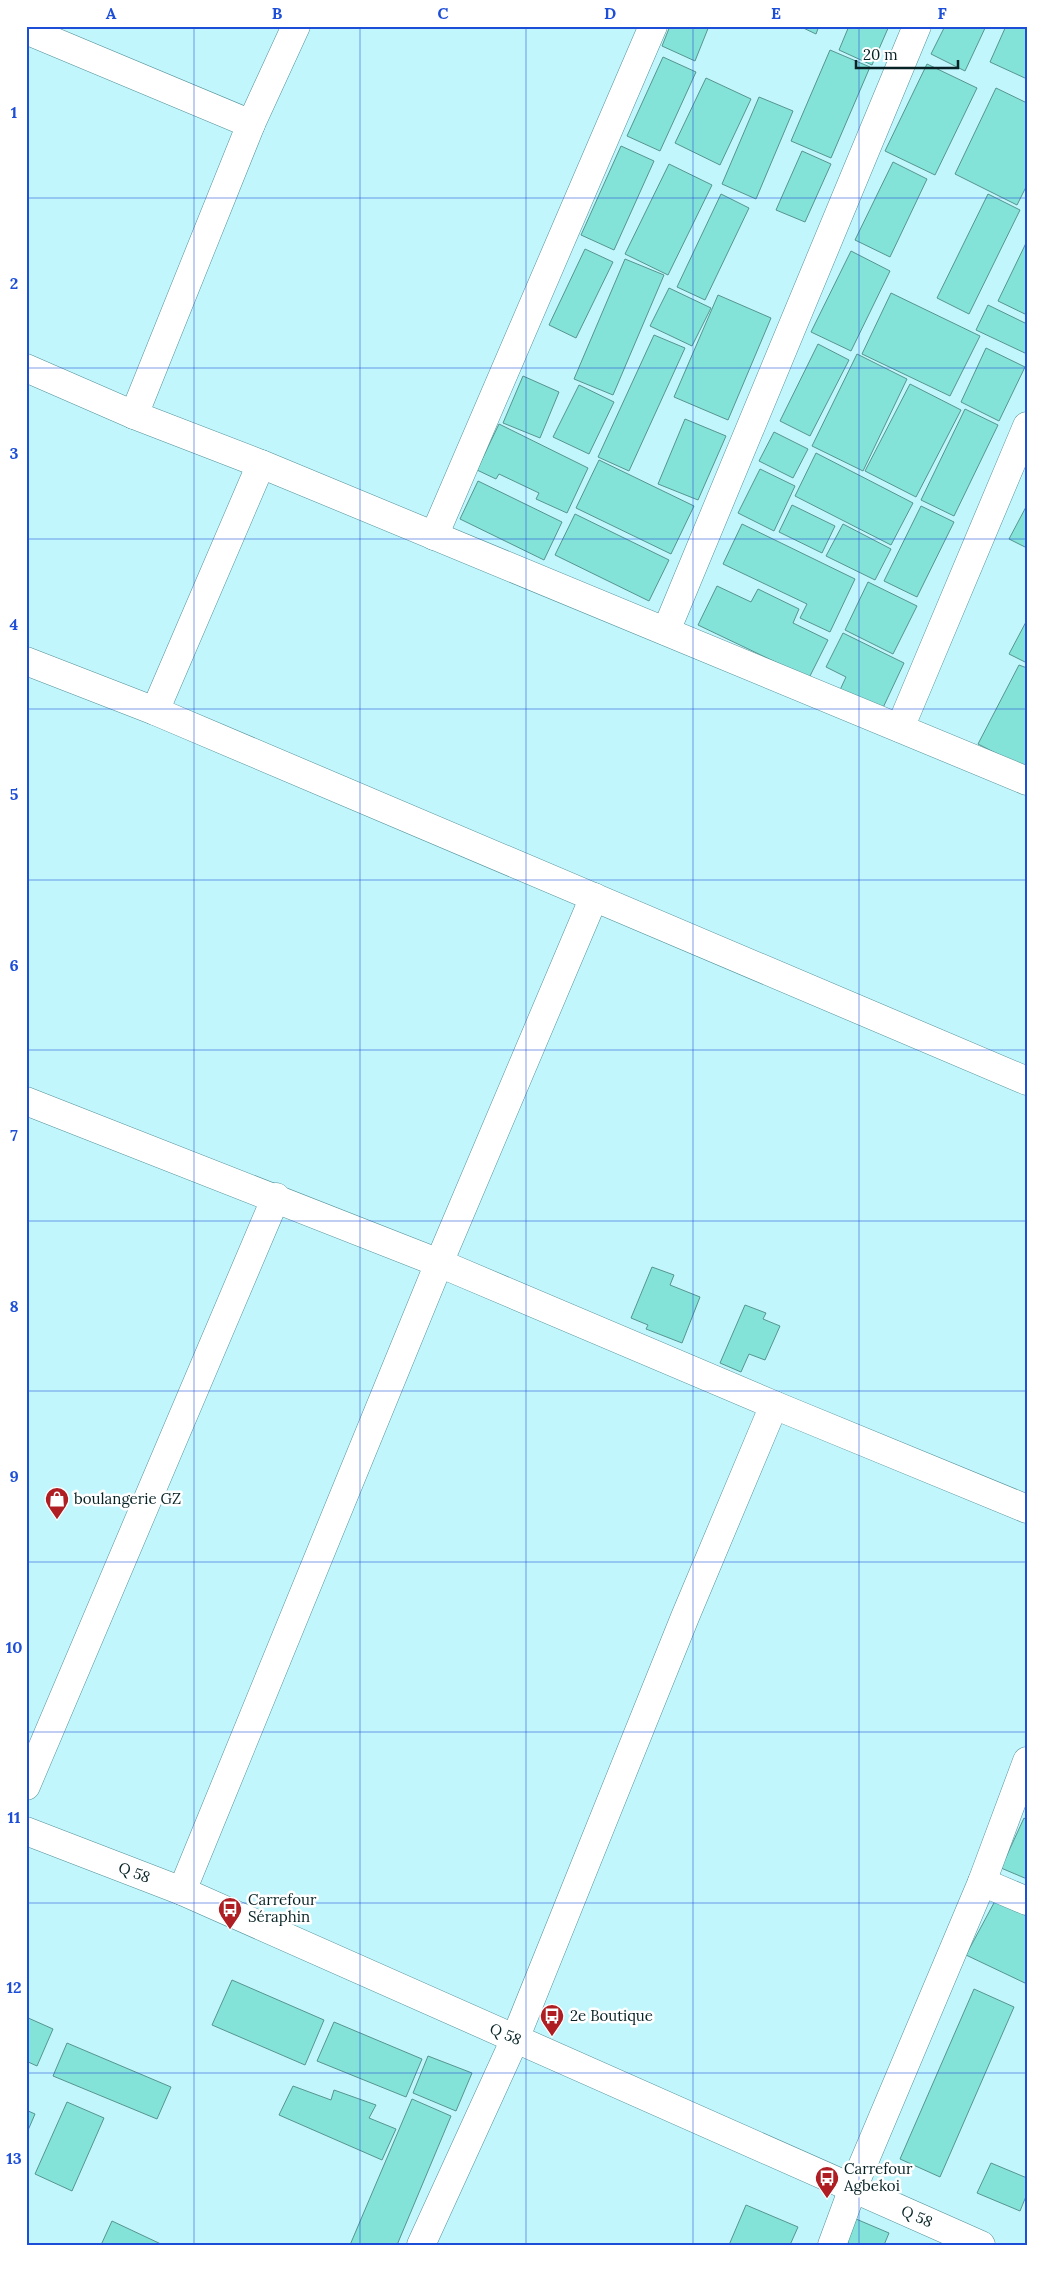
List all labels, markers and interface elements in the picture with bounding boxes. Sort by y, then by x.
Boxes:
text: A [106,3,117,23]
text: B [272,3,283,23]
text: C [437,3,449,23]
text: D [604,3,616,23]
text: E [771,3,781,23]
text: F [937,3,947,23]
scale bar [856,38,958,70]
text: 20 m [863,45,898,64]
text: 1 [11,102,17,122]
text: 2 [10,273,18,293]
text: 3 [10,443,19,463]
text: 4 [10,614,19,634]
text: 5 [10,784,19,804]
text: 6 [9,955,19,975]
text: 7 [10,1125,18,1145]
text: 8 [9,1296,19,1316]
text: 9 [9,1466,19,1486]
shop icon: boulangerie GZ [44,1486,70,1520]
place label: boulangerie GZ [74,1489,181,1508]
text: 10 [6,1637,22,1657]
text: 11 [8,1807,21,1827]
street label: Q 58 [116,1857,153,1887]
place label: Carrefour Séraphin [248,1890,317,1926]
bus stop icon: Carrefour Séraphin [217,1896,243,1930]
text: 12 [6,1977,22,1997]
bus stop icon: 2e Boutique [539,2003,565,2037]
place label: 2e Boutique [570,2006,653,2025]
street label: Q 58 [487,2019,524,2049]
text: 13 [6,2148,22,2168]
place label: Carrefour Agbekoi [843,2159,913,2195]
bus stop icon: Carrefour Agbekoi [814,2165,840,2199]
street label: Q 58 [898,2201,936,2231]

